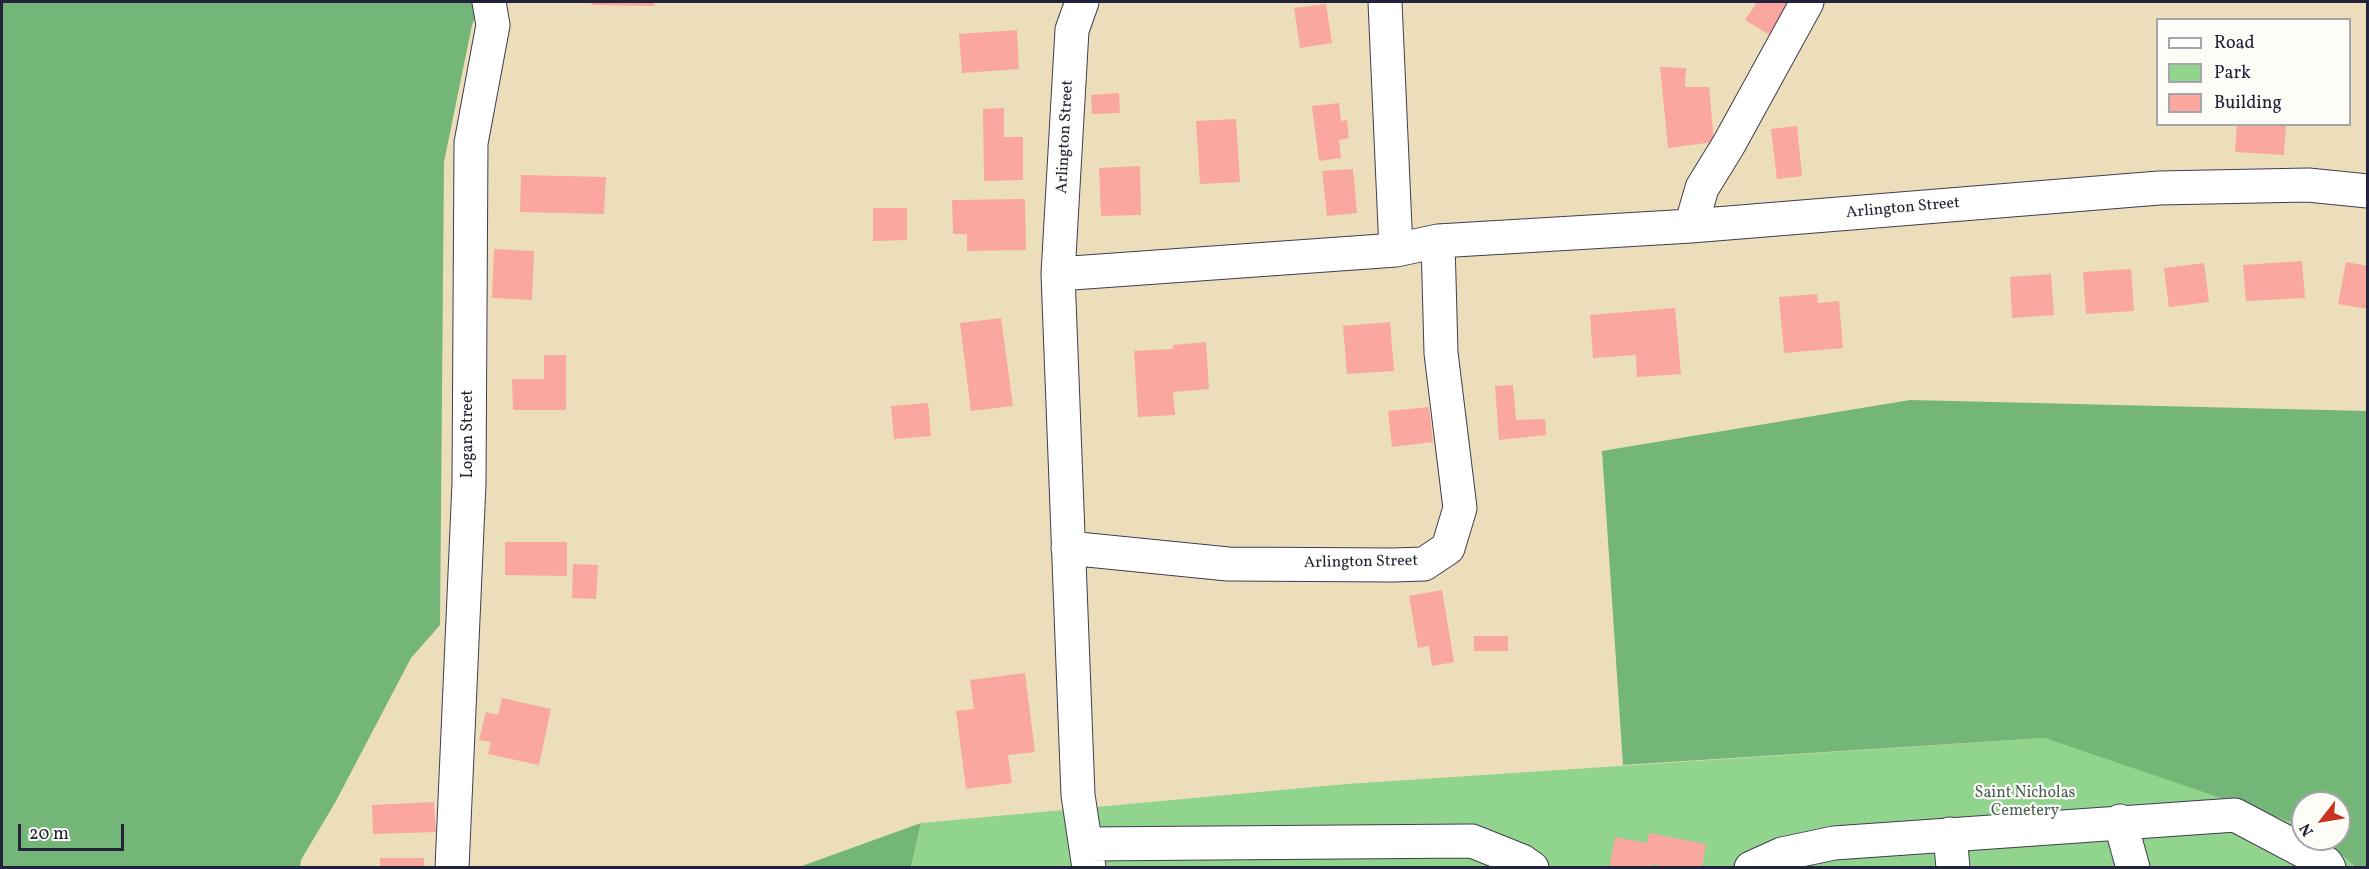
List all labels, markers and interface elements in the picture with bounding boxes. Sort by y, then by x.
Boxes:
legend [2156,18,2351,126]
text: Road [2214,31,2255,56]
text: Park [2214,61,2251,86]
street label: Arlington Street [1053,80,1079,194]
text: Building [2214,91,2282,116]
street label: Arlington Street [1845,194,1961,224]
street label: Logan Street [459,390,479,478]
street label: Arlington Street [1304,552,1418,574]
park label: Saint Nicholas Cemetery [1975,784,2075,822]
north arrow [2291,791,2351,851]
scale bar [21,812,128,850]
text: N [2295,819,2320,840]
text: 20 m [29,822,69,847]

